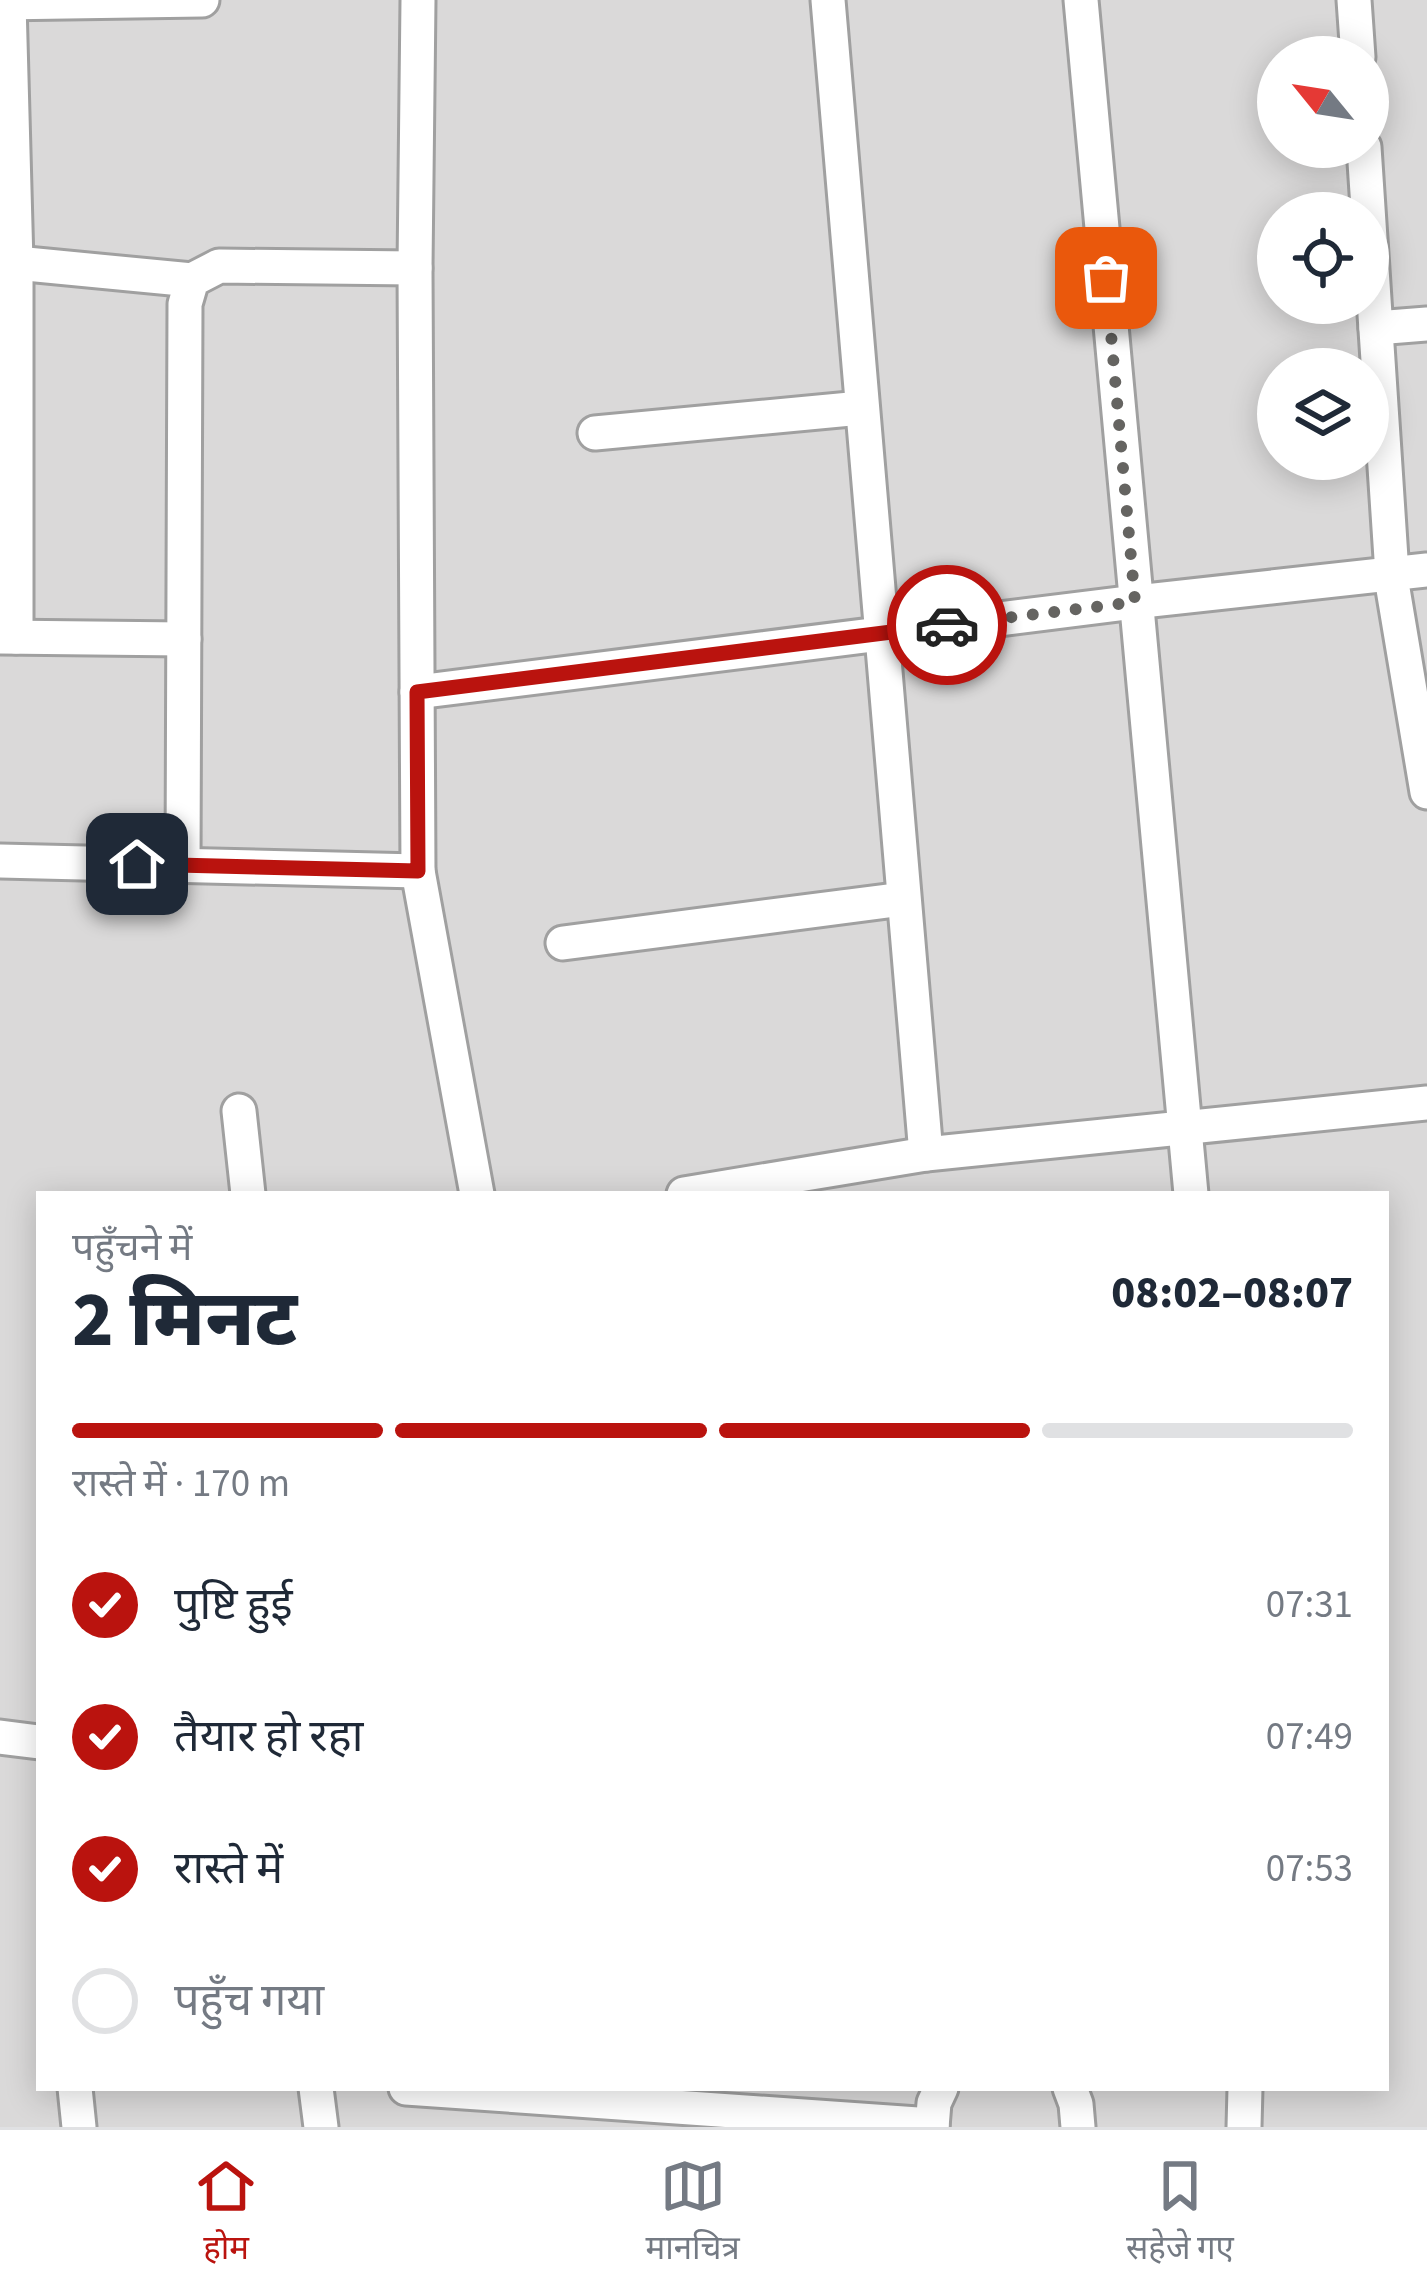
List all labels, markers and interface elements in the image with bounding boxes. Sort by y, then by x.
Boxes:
north arrow [1257,36,1389,168]
map controls [1257,36,1389,480]
button: locate [1257,192,1389,324]
pin [1055,227,1157,329]
icon: bag [1073,245,1139,311]
button: layers [1257,348,1389,480]
courier [887,565,1007,685]
icon: car [914,592,980,658]
pin [86,813,188,915]
icon: home [104,831,170,897]
text: पहुँचने में [72,1220,192,1276]
text: 08:02–08:07 [1111,1261,1353,1325]
text: 2 मिनट [72,1265,297,1376]
text: रास्ते में · 170 m [72,1456,290,1512]
icon: check [72,1572,138,1638]
text: पुष्टि हुई [174,1573,293,1637]
text: 07:31 [1266,1577,1353,1633]
icon: check [72,1704,138,1770]
text: तैयार हो रहा [174,1705,363,1769]
text: 07:49 [1266,1709,1353,1765]
icon: check [72,1836,138,1902]
text: रास्ते में [174,1837,283,1901]
text: 07:53 [1266,1841,1353,1897]
text: पहुँच गया [174,1969,324,2033]
tab: होम [193,2153,259,2272]
tab: मानचित्र [645,2153,740,2272]
tab: सहेजे गए [1126,2153,1234,2272]

